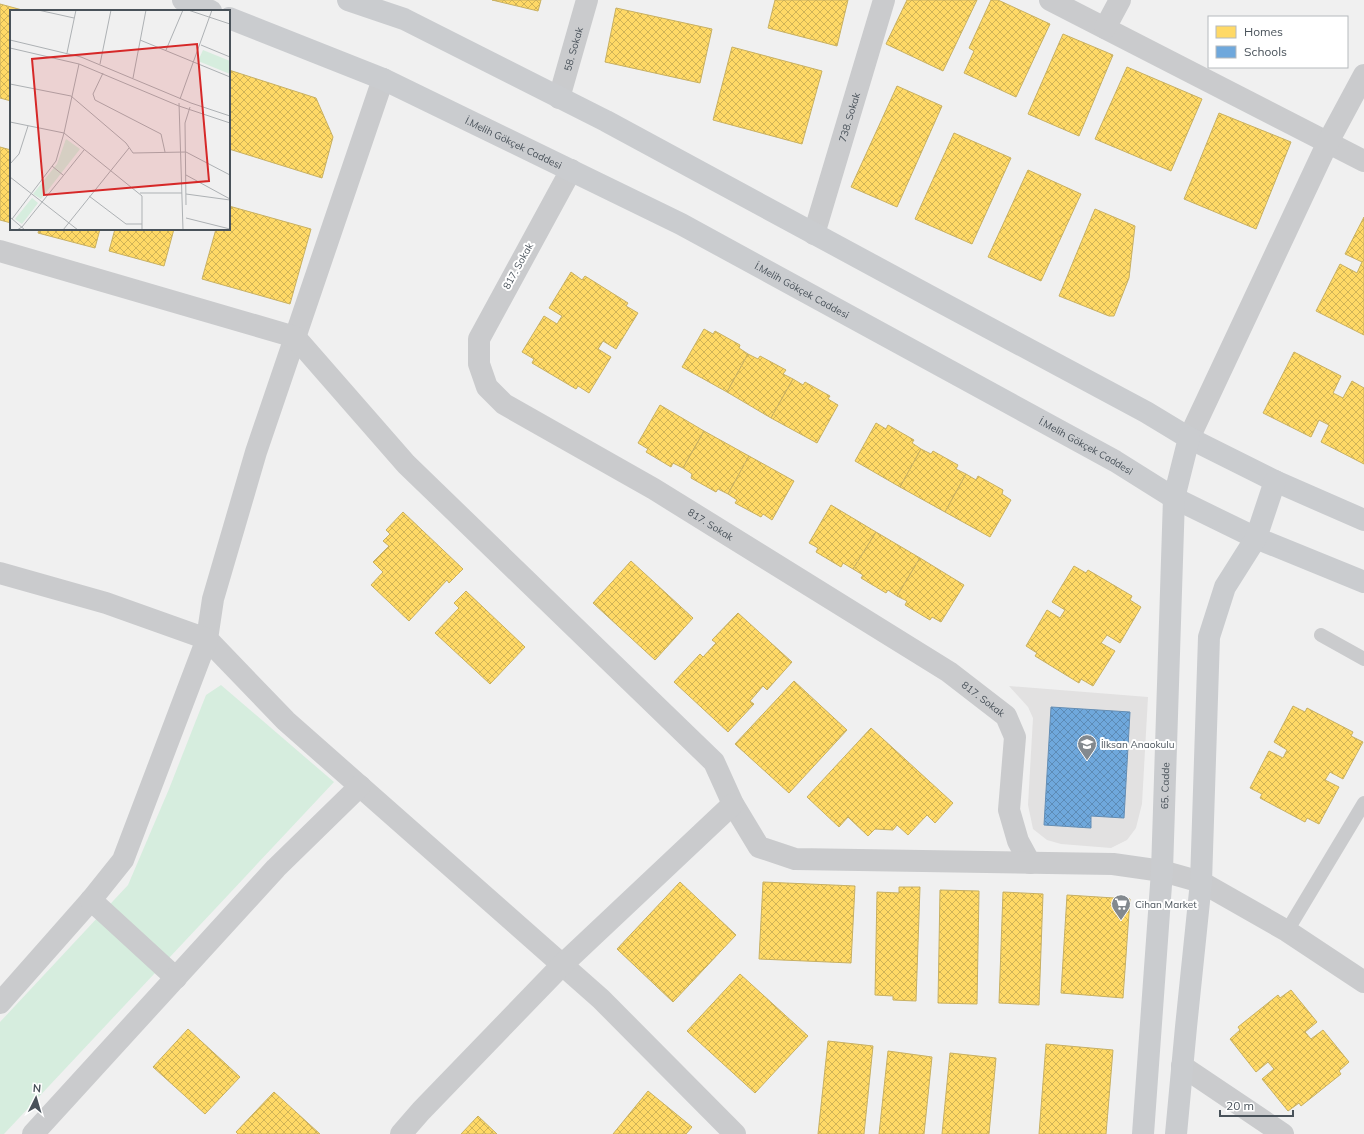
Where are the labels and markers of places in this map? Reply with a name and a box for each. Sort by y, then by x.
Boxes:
school or university icon: İlksan Anaokulu [1076,733,1098,761]
place label: İlksan Anaokulu [1101,738,1174,751]
supermarket icon: Cihan Market [1110,893,1132,921]
place label: Cihan Market [1135,898,1197,911]

